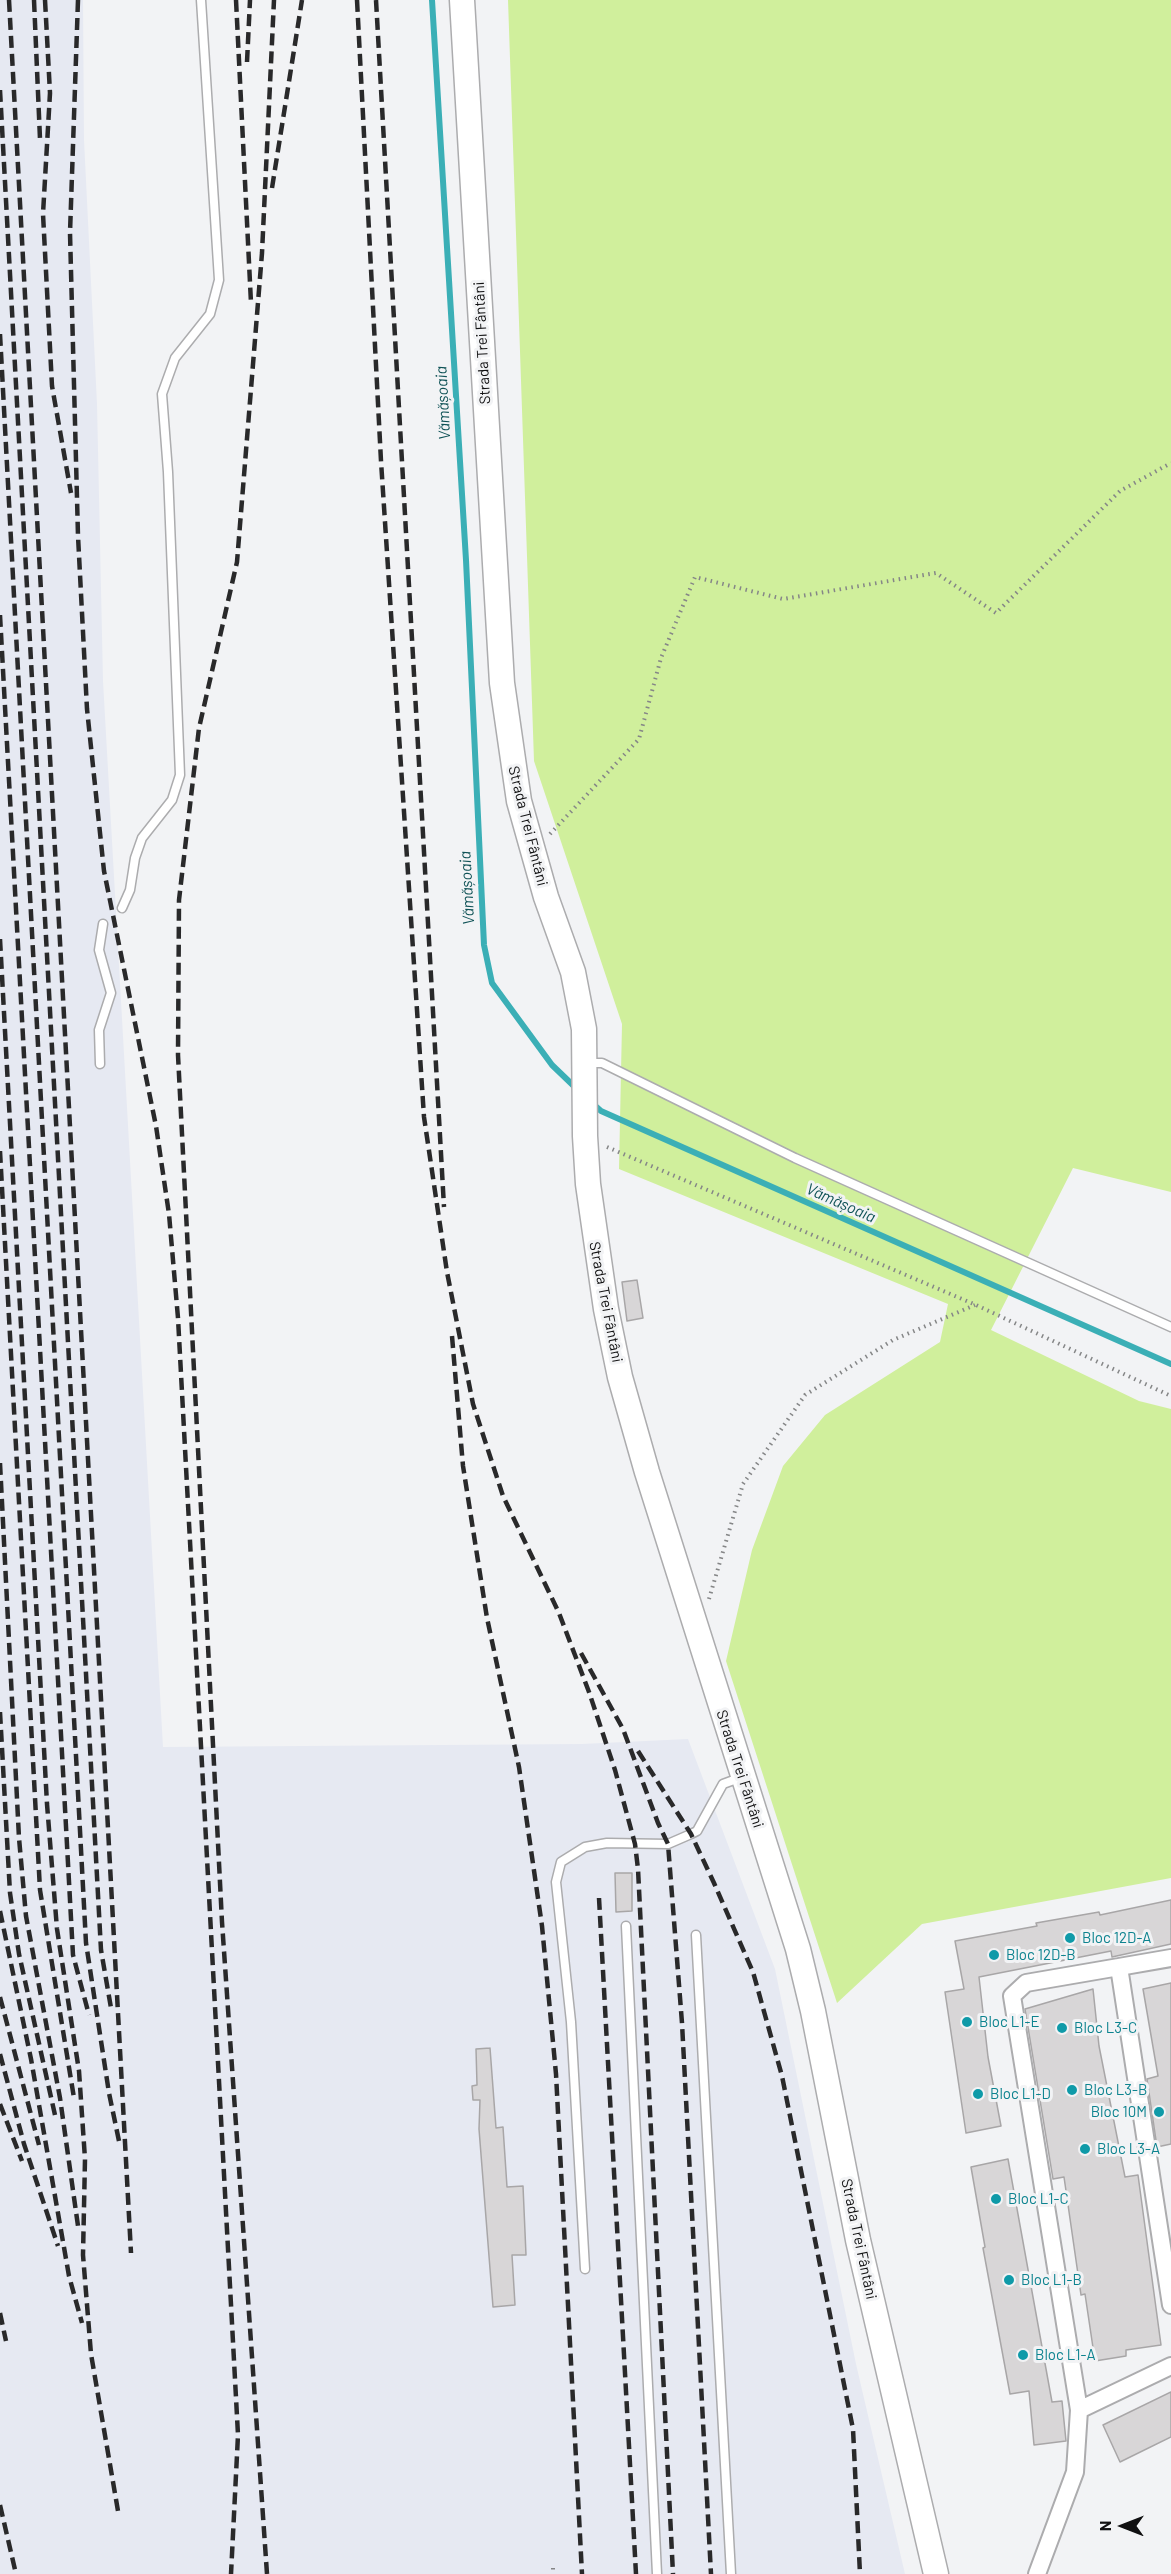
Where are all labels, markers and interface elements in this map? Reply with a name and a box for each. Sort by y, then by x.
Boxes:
street label: Strada Trei Fântâni [470,281,494,405]
water label: Vămășoaia [431,366,455,440]
street label: Strada Trei Fântâni [504,764,552,888]
water label: Vămășoaia [455,851,479,925]
water label: Vămășoaia [803,1179,879,1227]
street label: Strada Trei Fântâni [585,1240,627,1364]
street label: Strada Trei Fântâni [712,1708,768,1830]
place label: Bloc 12D-A [1082,1929,1151,1947]
marker: Bloc 12D-A [1063,1931,1077,1945]
place label: Bloc 12D-B [1006,1946,1076,1964]
marker: Bloc 12D-B [987,1948,1001,1962]
place label: Bloc L1-E [979,2013,1040,2031]
marker: Bloc L1-E [960,2015,974,2029]
place label: Bloc L3-C [1074,2019,1137,2037]
marker: Bloc L3-C [1055,2021,1069,2035]
place label: Bloc L3-B [1084,2081,1147,2099]
marker: Bloc L3-B [1065,2083,1079,2097]
place label: Bloc L1-D [990,2085,1051,2103]
marker: Bloc L1-D [971,2087,985,2101]
place label: Bloc 10M [1091,2103,1147,2121]
marker: Bloc 10M [1152,2105,1166,2119]
place label: Bloc L3-A [1097,2140,1160,2158]
marker: Bloc L3-A [1078,2142,1092,2156]
street label: Strada Trei Fântâni [837,2177,881,2301]
place label: Bloc L1-C [1008,2190,1069,2208]
marker: Bloc L1-C [989,2192,1003,2206]
place label: Bloc L1-B [1021,2271,1082,2289]
marker: Bloc L1-B [1002,2273,1016,2287]
place label: Bloc L1-A [1035,2346,1096,2364]
marker: Bloc L1-A [1016,2348,1030,2362]
north arrow [1093,2496,1153,2556]
text: N [1095,2521,1114,2531]

